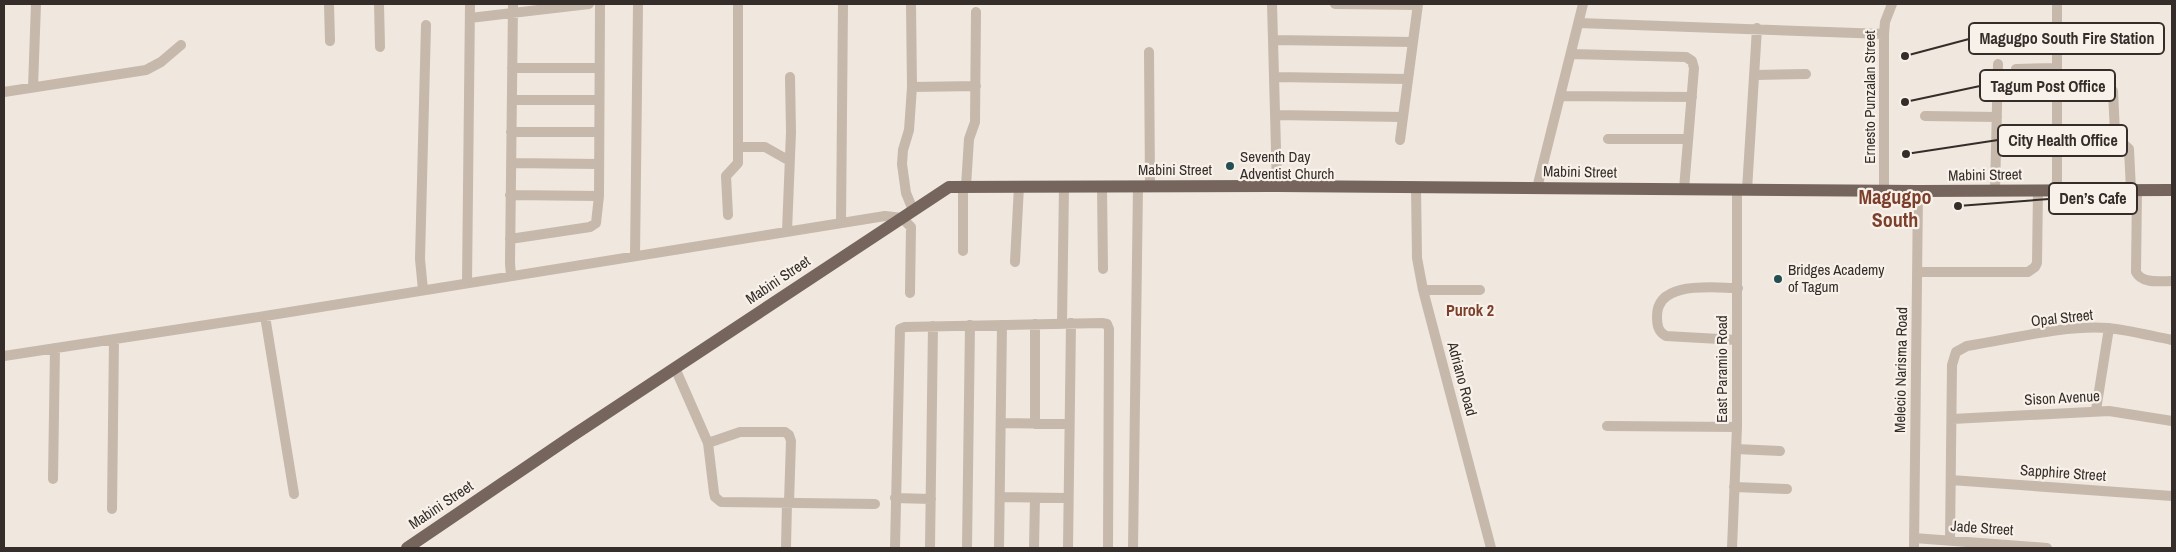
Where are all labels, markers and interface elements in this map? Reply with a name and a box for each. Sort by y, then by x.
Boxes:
callout: Magugpo South Fire Station [1969,23,2164,54]
text: Magugpo South Fire Station [1980,27,2154,49]
street label: Ernesto Punzalan Street [1859,30,1880,164]
callout: Tagum Post Office [1980,70,2115,101]
text: Tagum Post Office [1991,75,2105,97]
callout: City Health Office [1998,125,2127,156]
text: City Health Office [2008,129,2118,151]
place label: Seventh Day Adventist Church [1239,146,1334,184]
street label: Mabini Street [1138,159,1212,180]
marker: Seventh Day Adventist Church [1224,160,1236,172]
street label: Mabini Street [1543,160,1618,183]
street label: Mabini Street [1948,163,2023,186]
district label: Magugpo South [1859,183,1931,233]
callout: Den’s Cafe [2049,183,2137,214]
text: Den’s Cafe [2059,187,2127,209]
street label: Mabini Street [741,250,815,309]
place label: Bridges Academy of Tagum [1788,259,1885,297]
marker: Bridges Academy of Tagum [1772,273,1784,285]
district label: Purok 2 [1446,299,1494,321]
street label: Opal Street [2030,304,2095,331]
street label: Melecio Narisma Road [1889,307,1912,433]
street label: East Paramio Road [1711,315,1732,423]
street label: Adriano Road [1442,339,1482,418]
street label: Sison Avenue [2024,385,2100,410]
street label: Sapphire Street [2019,459,2107,486]
street label: Mabini Street [404,475,478,534]
street label: Jade Street [1950,515,2015,540]

